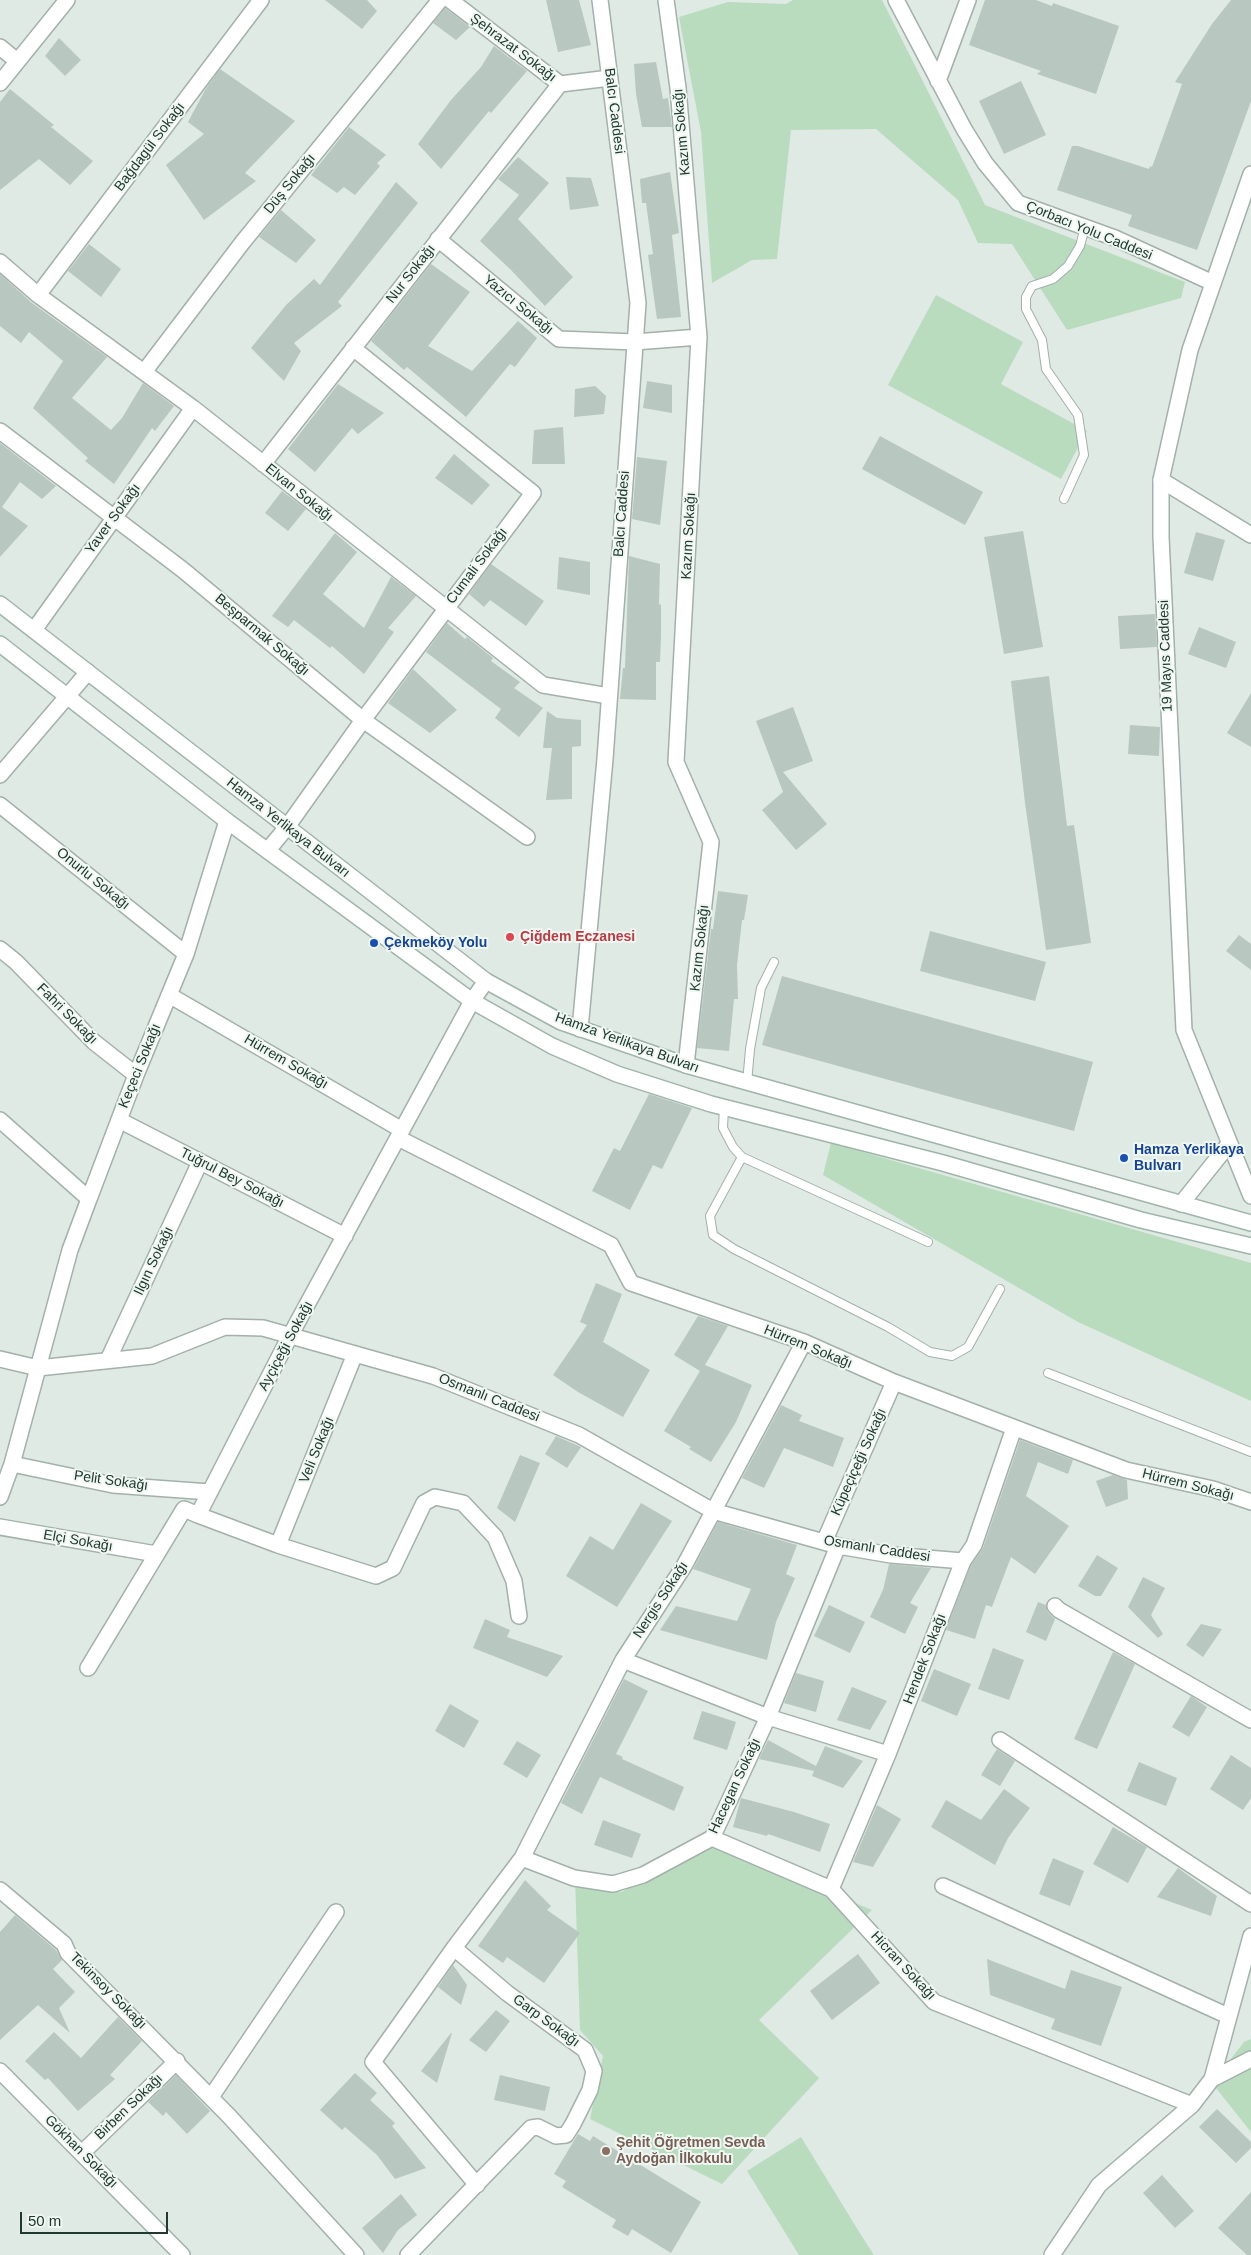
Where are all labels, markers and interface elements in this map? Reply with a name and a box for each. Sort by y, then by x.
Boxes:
street label: Şehrazat Sokağı [467,10,559,86]
street label: Balcı Caddesi [600,67,628,155]
street label: Kazım Sokağı [670,88,694,176]
street label: Bağdagül Sokağı [111,99,189,195]
street label: Düş Sokağı [261,151,319,217]
street label: Çorbacı Yolu Caddesi [1023,198,1155,264]
street label: Nur Sokağı [383,241,439,307]
street label: Yazıcı Sokağı [480,272,556,338]
street label: Elvan Sokağı [262,461,336,525]
street label: Balcı Caddesi [611,470,633,558]
street label: Yaver Sokağı [82,480,144,558]
street label: Kazım Sokağı [678,492,700,580]
street label: Cumali Sokağı [443,525,511,607]
street label: Beşparmak Sokağı [211,591,313,679]
street label: 19 Mayıs Caddesi [1156,600,1176,712]
street label: Hamza Yerlikaya Bulvarı [223,775,353,881]
street label: Onurlu Sokağı [53,844,133,914]
street label: Kazım Sokağı [687,904,713,992]
place label: Çiğdem Eczanesi [520,929,635,945]
marker: Çiğdem Eczanesi [504,931,516,943]
place label: Çekmeköy Yolu [384,935,487,951]
marker: Çekmeköy Yolu [368,937,380,949]
street label: Fahri Sokağı [33,980,101,1048]
street label: Hamza Yerlikaya Bulvarı [553,1009,701,1077]
street label: Keçeci Sokağı [115,1021,165,1111]
street label: Hürrem Sokağı [241,1031,331,1093]
place label: Hamza Yerlikaya Bulvarı [1134,1142,1244,1174]
street label: Tuğrul Bey Sokağı [177,1144,287,1212]
marker: Hamza Yerlikaya Bulvarı [1118,1152,1130,1164]
street label: Ilgın Sokağı [131,1224,177,1298]
street label: Ayçiçeği Sokağı [255,1298,317,1394]
street label: Hürrem Sokağı [761,1322,855,1372]
street label: Osmanlı Caddesi [436,1370,542,1426]
street label: Küpeçiçeği Sokağı [828,1406,890,1518]
street label: Veli Sokağı [296,1414,338,1486]
street label: Hürrem Sokağı [1140,1465,1236,1505]
street label: Pelit Sokağı [73,1467,149,1495]
street label: Elçi Sokağı [42,1527,114,1555]
street label: Osmanlı Caddesi [823,1532,931,1566]
street label: Nergis Sokağı [630,1559,692,1641]
street label: Hendek Sokağı [900,1611,950,1707]
street label: Hacegan Sokağı [706,1736,764,1836]
street label: Hicran Sokağı [867,1928,939,2004]
street label: Tekinsoy Sokağı [66,1949,150,2033]
street label: Garp Sokağı [509,1991,583,2051]
street label: Birben Sokağı [92,2070,166,2144]
street label: Gökhan Sokağı [41,2112,121,2192]
place label: Şehit Öğretmen Sevda Aydoğan İlkokulu [616,2135,765,2168]
marker: Şehit Öğretmen Sevda Aydoğan İlkokulu [600,2145,612,2157]
scale bar [22,2202,170,2234]
text: 50 m [28,2212,61,2229]

